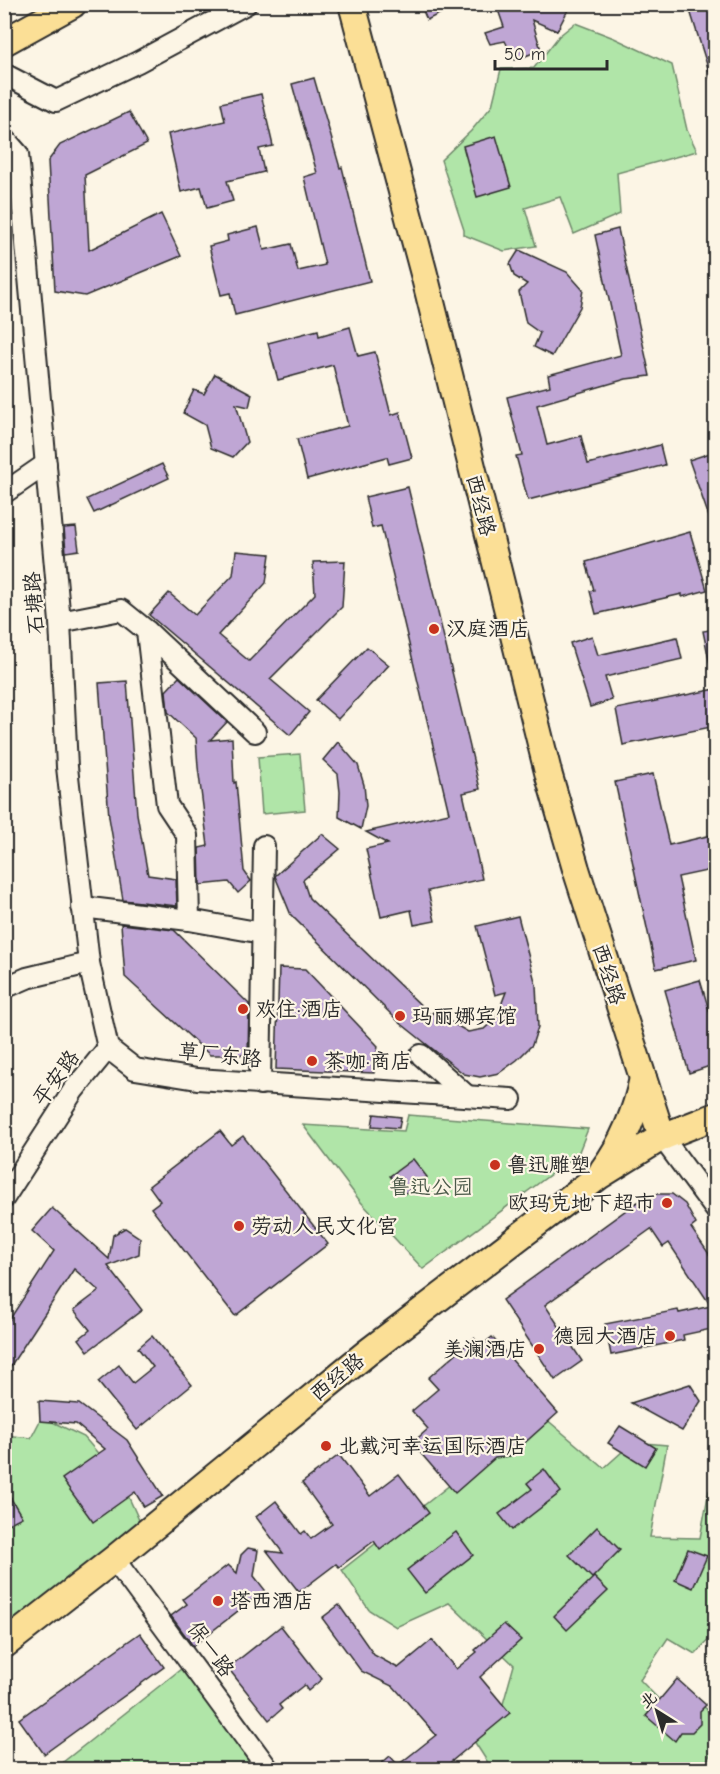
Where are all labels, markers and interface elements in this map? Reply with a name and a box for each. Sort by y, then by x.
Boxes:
scale bar [495,33,608,71]
text: 50 m [504,44,546,65]
street label: 西经路 [462,472,500,538]
street label: 石塘路 [20,571,48,635]
place label: 汉庭酒店 [446,617,530,641]
marker: 汉庭酒店 [427,622,441,636]
street label: 西经路 [588,940,630,1008]
place label: 欢住·酒店 [255,997,343,1021]
marker: 欢住·酒店 [236,1002,250,1016]
place label: 玛丽娜宾馆 [412,1004,517,1028]
marker: 玛丽娜宾馆 [393,1009,407,1023]
street label: 草厂东路 [177,1039,263,1071]
street label: 平安路 [28,1045,84,1111]
place label: 茶咖·商店 [324,1049,412,1073]
marker: 茶咖·商店 [305,1054,319,1068]
place label: 鲁迅雕塑 [507,1153,591,1177]
marker: 鲁迅雕塑 [488,1158,502,1172]
park label: 鲁迅公园 [389,1175,473,1199]
place label: 欧玛克地下超市 [508,1191,655,1215]
marker: 欧玛克地下超市 [660,1196,674,1210]
place label: 劳动人民文化宫 [251,1214,398,1238]
marker: 劳动人民文化宫 [232,1219,246,1233]
place label: 德园大酒店 [553,1324,658,1348]
marker: 德园大酒店 [663,1329,677,1343]
place label: 美澜酒店 [443,1337,527,1361]
marker: 美澜酒店 [532,1342,546,1356]
street label: 西经路 [305,1348,369,1406]
place label: 北戴河幸运国际酒店 [338,1434,527,1458]
marker: 北戴河幸运国际酒店 [319,1439,333,1453]
place label: 塔西酒店 [230,1589,314,1613]
marker: 塔西酒店 [211,1594,225,1608]
street label: 保一路 [183,1616,239,1682]
north arrow [627,1681,687,1741]
text: 北 [637,1688,660,1712]

